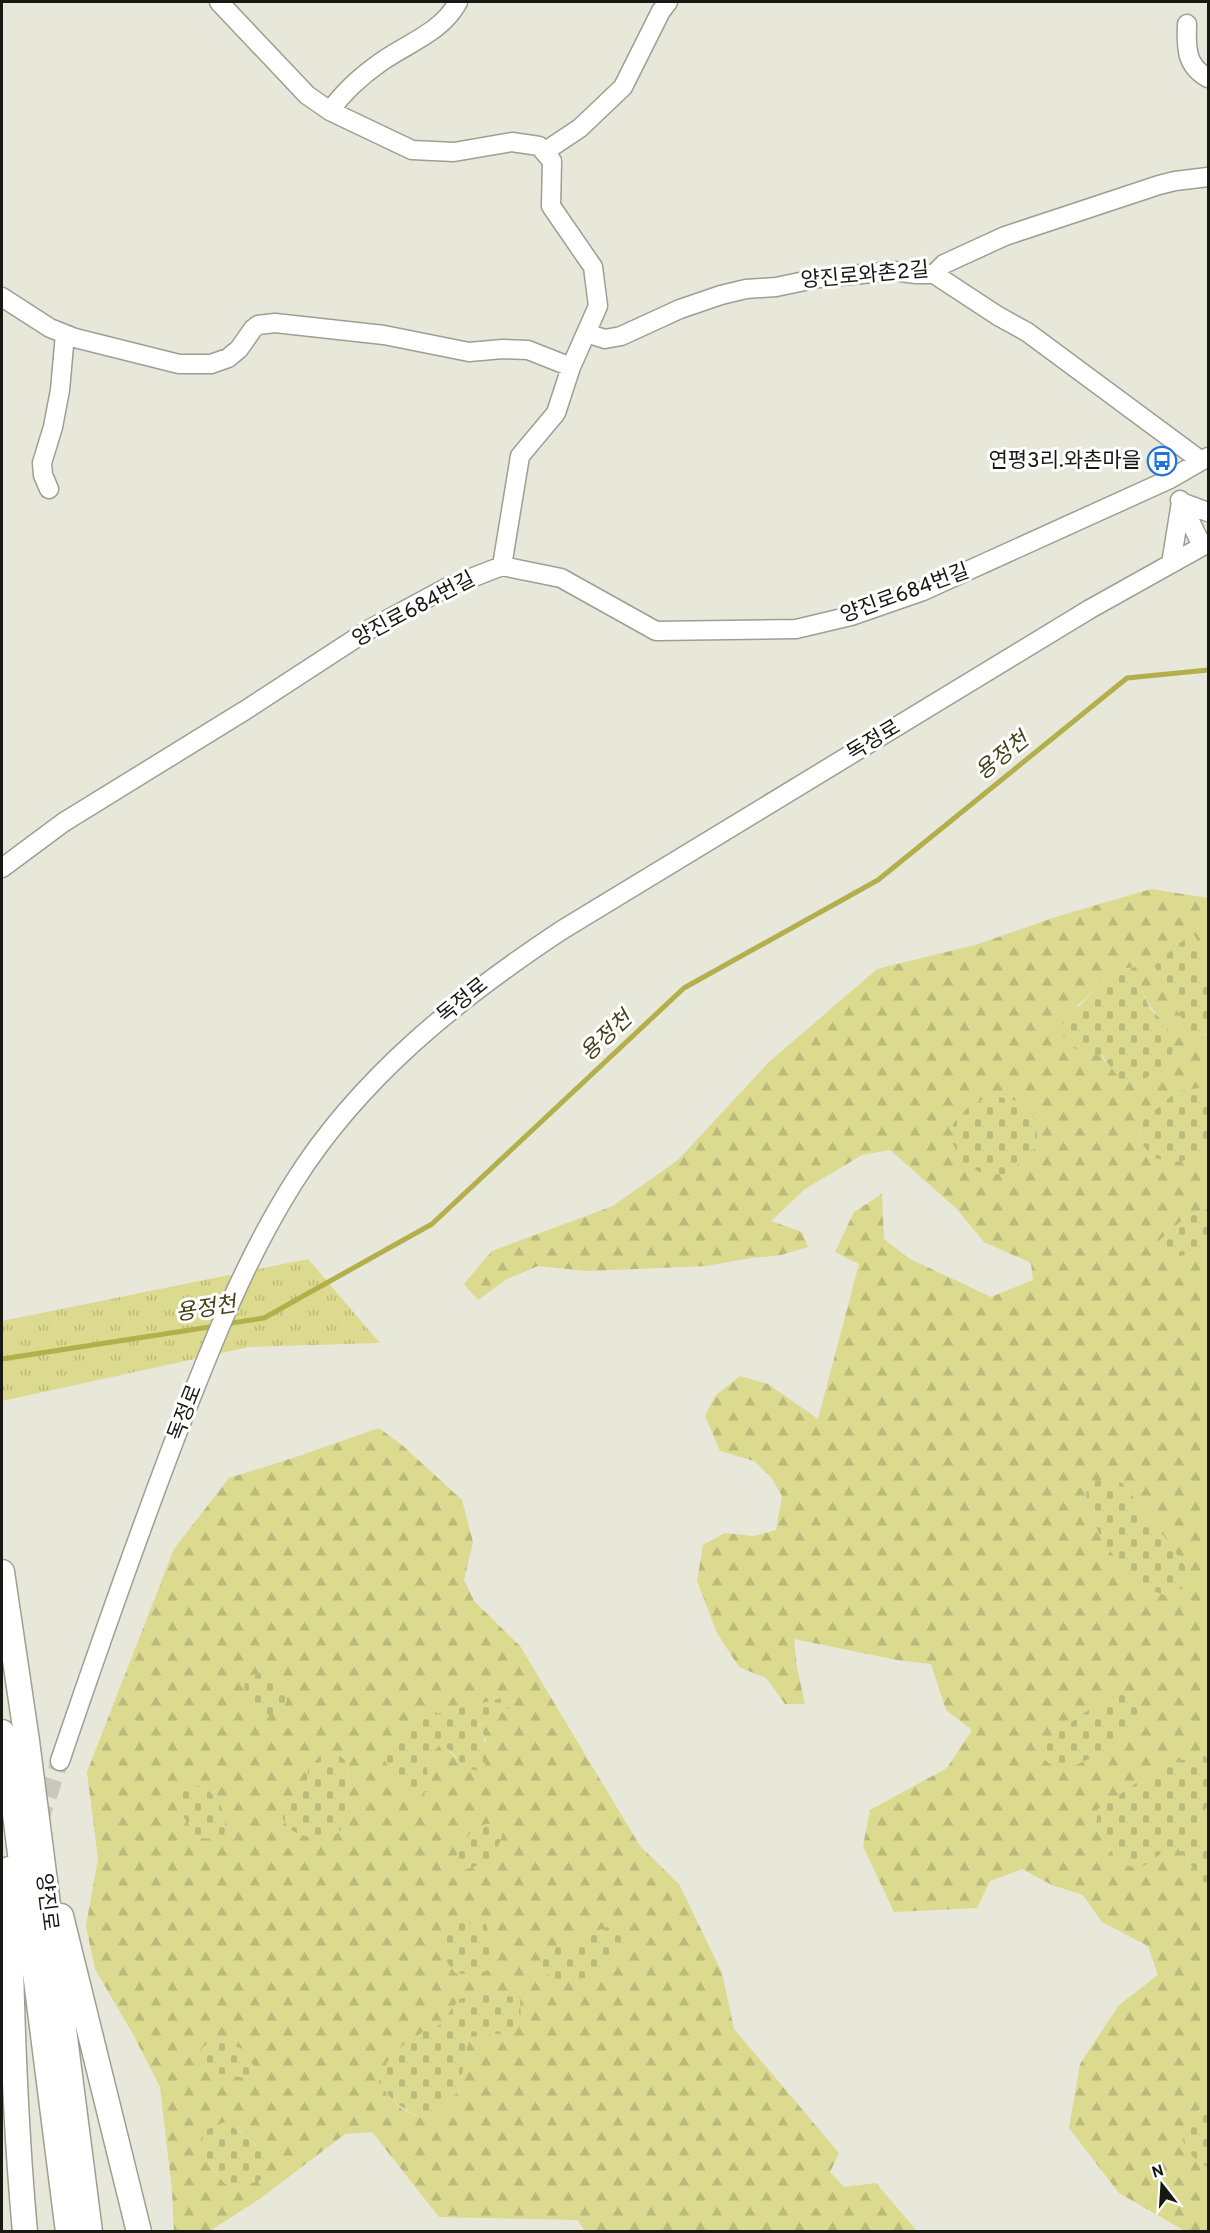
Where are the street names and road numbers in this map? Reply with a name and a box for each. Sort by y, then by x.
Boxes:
street label: 양진로와촌2길 [800,257,930,295]
street label: 양진로684번길 [837,558,973,630]
street label: 양진로684번길 [348,566,480,654]
street label: 독정로 [842,715,906,767]
street label: 독정로 [432,972,494,1030]
street label: 독정로 [163,1381,209,1445]
street label: 양진로 [29,1872,63,1932]

